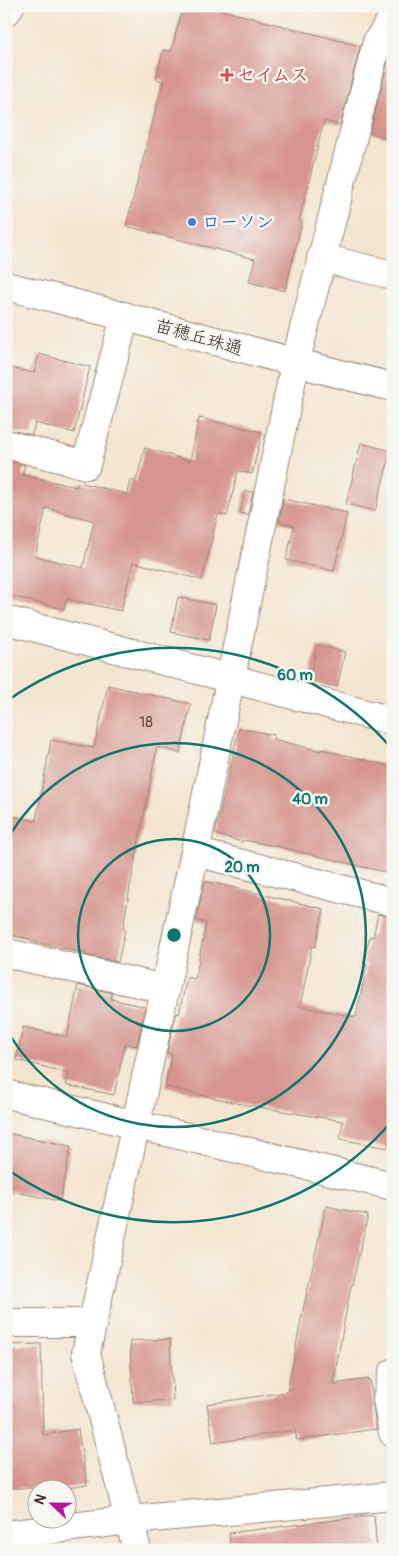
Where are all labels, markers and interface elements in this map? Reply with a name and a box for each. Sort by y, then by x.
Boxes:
place label: セイムス [237,64,308,87]
marker: セイムス [221,69,233,81]
place label: ローソン [202,211,274,234]
marker: ローソン [186,216,198,228]
street label: 苗穂丘珠通 [152,314,245,361]
text: 60 m [277,666,313,685]
house number: 18 [139,713,153,732]
text: 40 m [292,790,328,809]
text: 20 m [224,858,260,877]
centre of rings [165,926,183,944]
north arrow [28,1478,78,1528]
text: N [31,1492,50,1507]

